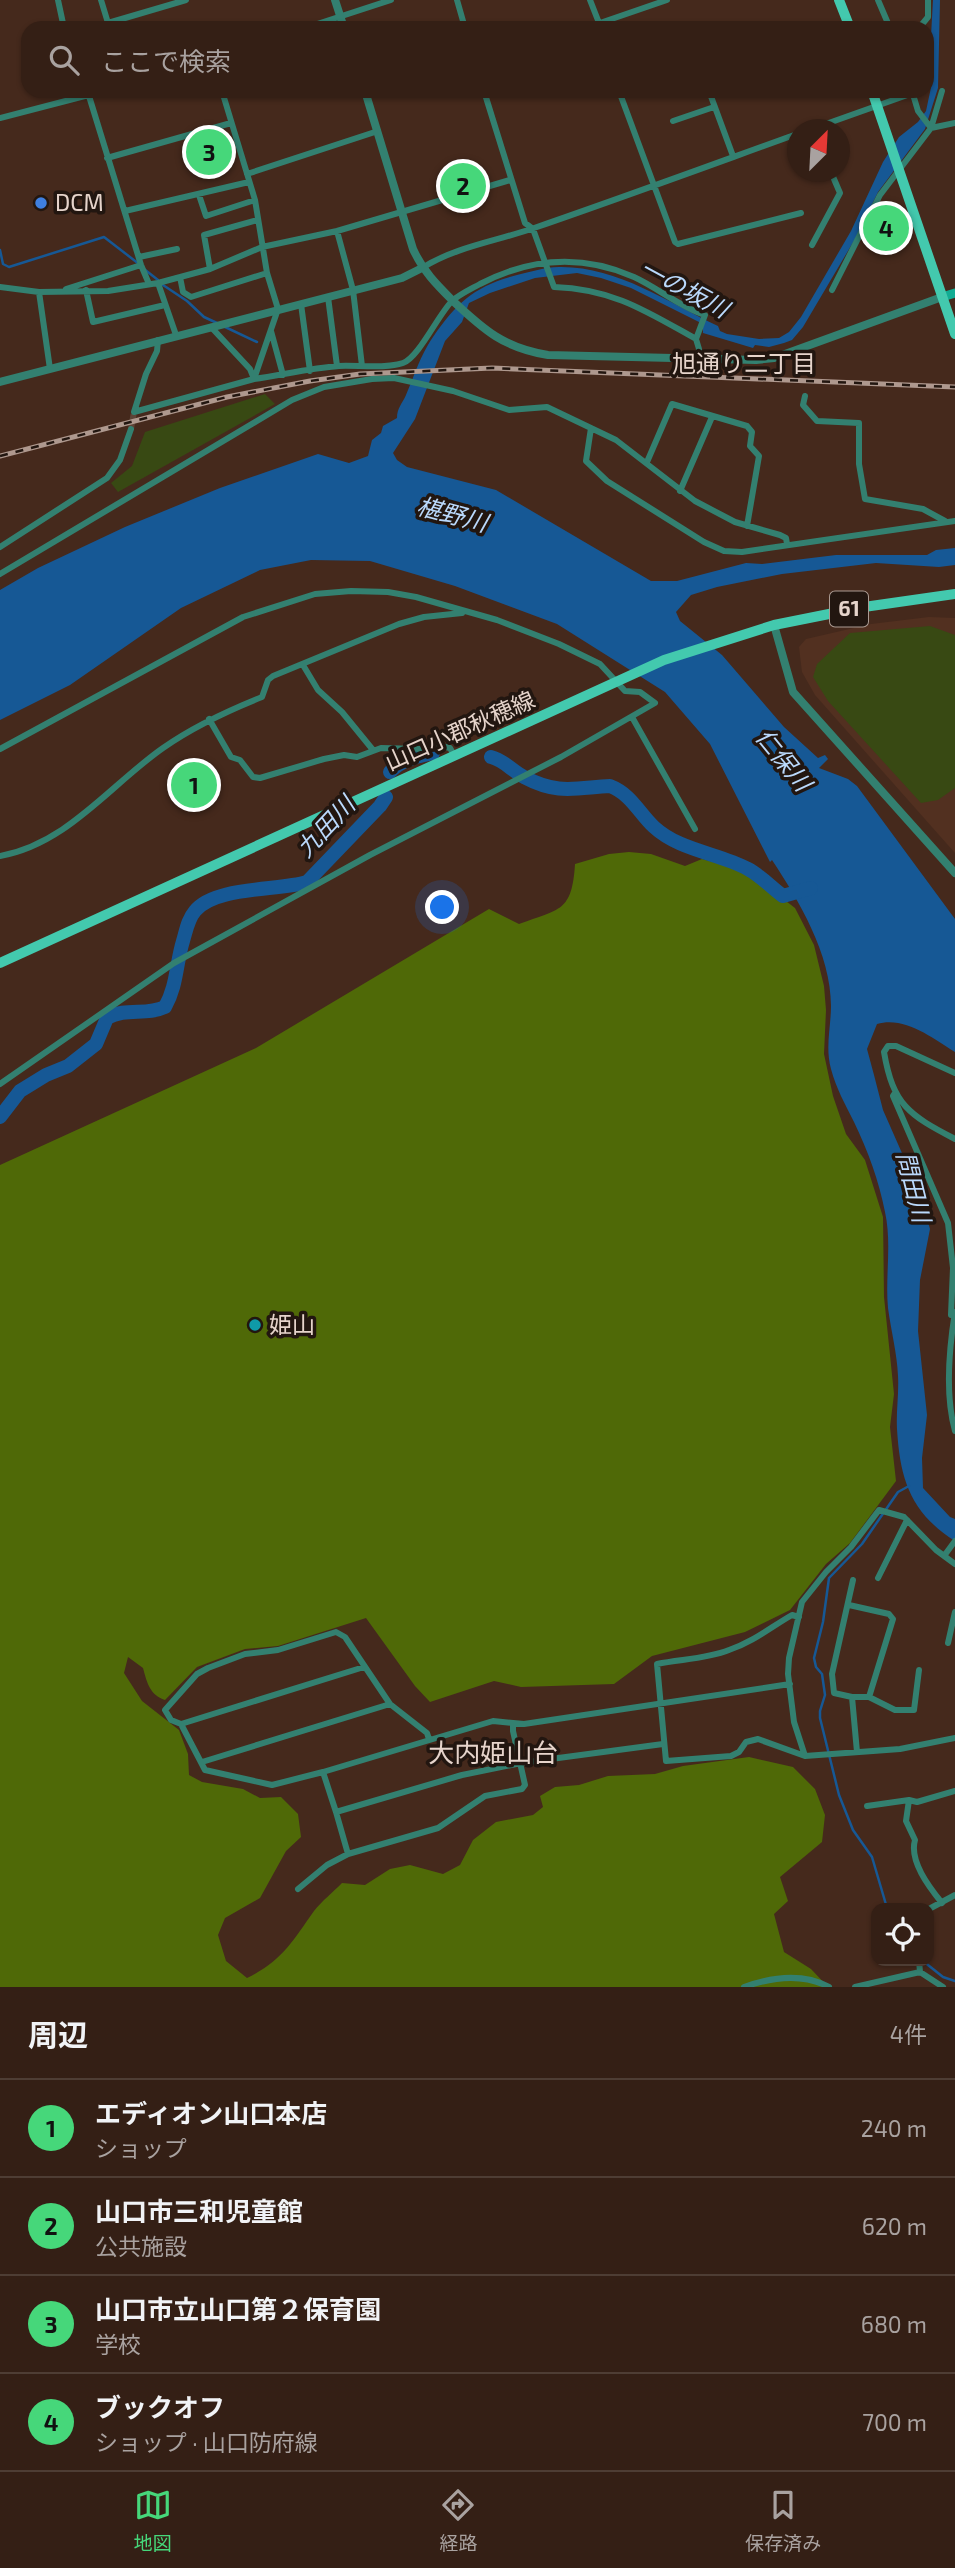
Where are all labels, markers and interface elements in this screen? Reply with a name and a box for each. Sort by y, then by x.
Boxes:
search box [21,21,934,98]
icon: search [45,41,83,79]
text: ここで検索 [101,45,231,76]
north arrow [787,119,850,182]
pin: 3 [186,126,232,178]
pin: 2 [440,160,486,212]
place label: DCM [55,188,104,216]
marker: DCM [33,195,49,211]
pin: 4 [863,202,909,254]
water label: 一の坂川 [636,252,737,324]
district label: 旭通り二丁目 [672,348,816,377]
water label: 椹野川 [414,490,494,538]
road number: 61 [830,592,868,626]
street label: 山口小郡秋穂線 [380,685,539,776]
water label: 仁保川 [750,722,820,798]
pin: 1 [171,759,217,811]
water label: 九田川 [290,788,362,862]
your location [425,890,459,924]
water label: 問田川 [892,1148,938,1228]
place label: 姫山 [269,1310,315,1338]
marker: 姫山 [247,1317,263,1333]
district label: 大内姫山台 [428,1736,558,1767]
map controls [871,1903,934,1966]
button: locate [871,1903,934,1966]
text: 周辺 [28,2016,88,2052]
text: 4件 [890,2020,927,2048]
text: エディオン山口本店 [95,2097,327,2128]
text: 1 [46,2114,56,2142]
text: 240 m [861,2114,927,2142]
text: ショップ [95,2134,187,2162]
text: 山口市三和児童館 [95,2195,303,2226]
text: 2 [44,2212,58,2240]
text: 620 m [862,2212,927,2240]
text: 公共施設 [95,2232,187,2260]
text: 山口市立山口第２保育園 [95,2293,381,2324]
text: 3 [44,2310,58,2338]
text: 680 m [861,2310,927,2338]
text: 学校 [95,2330,141,2358]
text: ブックオフ [95,2391,225,2422]
text: 4 [44,2408,58,2436]
text: 700 m [862,2408,927,2436]
text: ショップ · 山口防府線 [95,2428,318,2456]
tab: 地図 [134,2486,172,2555]
tab: 経路 [439,2486,477,2555]
tab: 保存済み [745,2486,821,2555]

